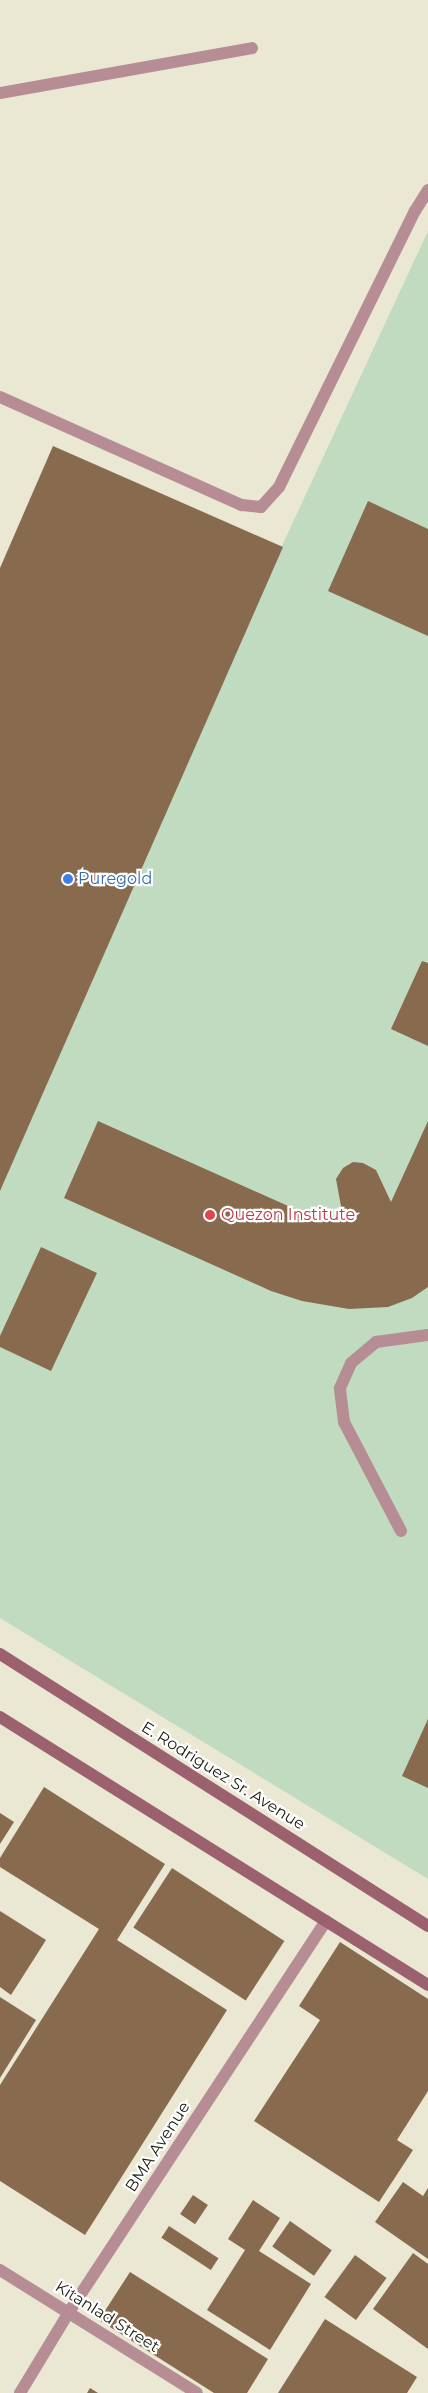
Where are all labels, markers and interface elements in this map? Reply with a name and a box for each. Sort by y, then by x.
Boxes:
place label: Puregold [78,869,152,889]
marker: Puregold [62,873,74,885]
place label: Quezon Institute [221,1205,355,1225]
marker: Quezon Institute [203,1208,217,1222]
street label: E. Rodriguez Sr. Avenue [138,1718,308,1834]
street label: BMA Avenue [122,2098,194,2196]
street label: Kitanlad Street [51,2277,163,2357]

